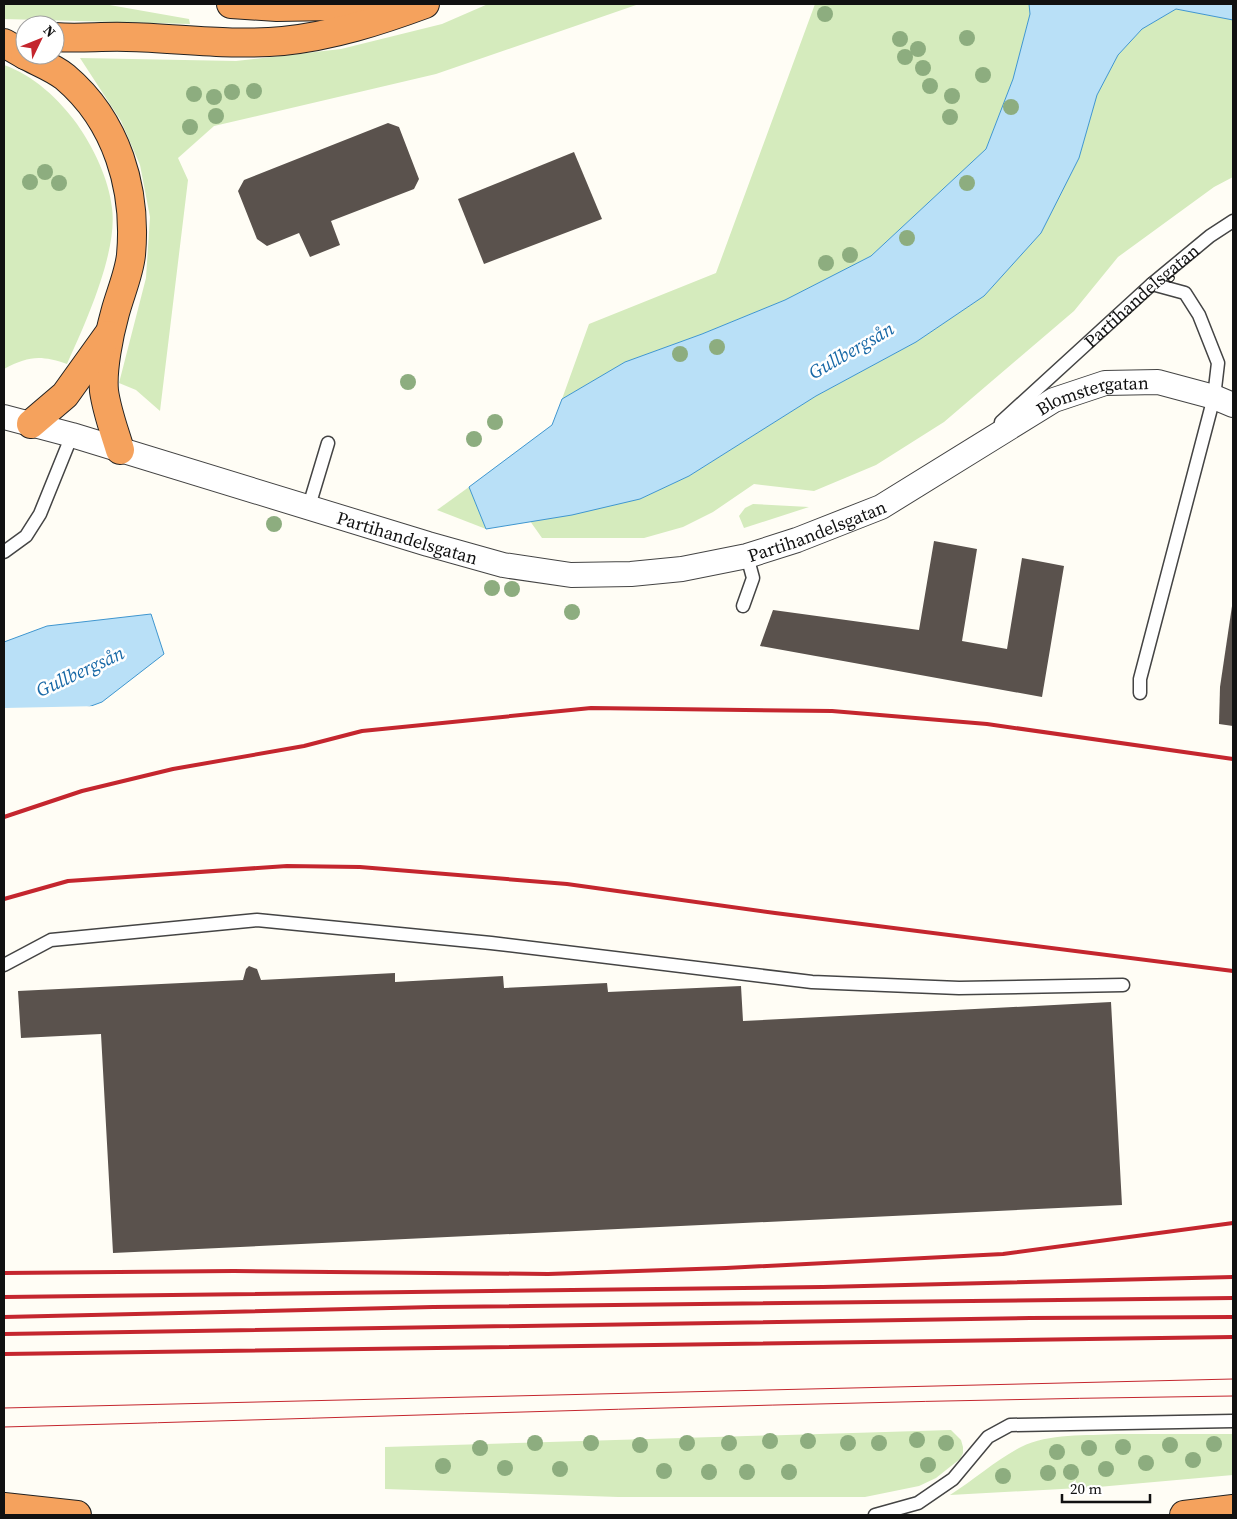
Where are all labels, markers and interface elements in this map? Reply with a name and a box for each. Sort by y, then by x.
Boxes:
north arrow [15,15,65,65]
text: N [39,21,60,42]
street label: Partihandelsgatan [1078,238,1204,353]
water label: Gullbergsån [804,315,899,385]
street label: Blomstergatan [1031,370,1149,421]
street label: Partihandelsgatan [744,494,890,568]
street label: Partihandelsgatan [334,504,481,570]
water label: Gullbergsån [32,639,129,703]
scale bar [1062,1472,1150,1504]
text: 20 m [1070,1478,1102,1499]

